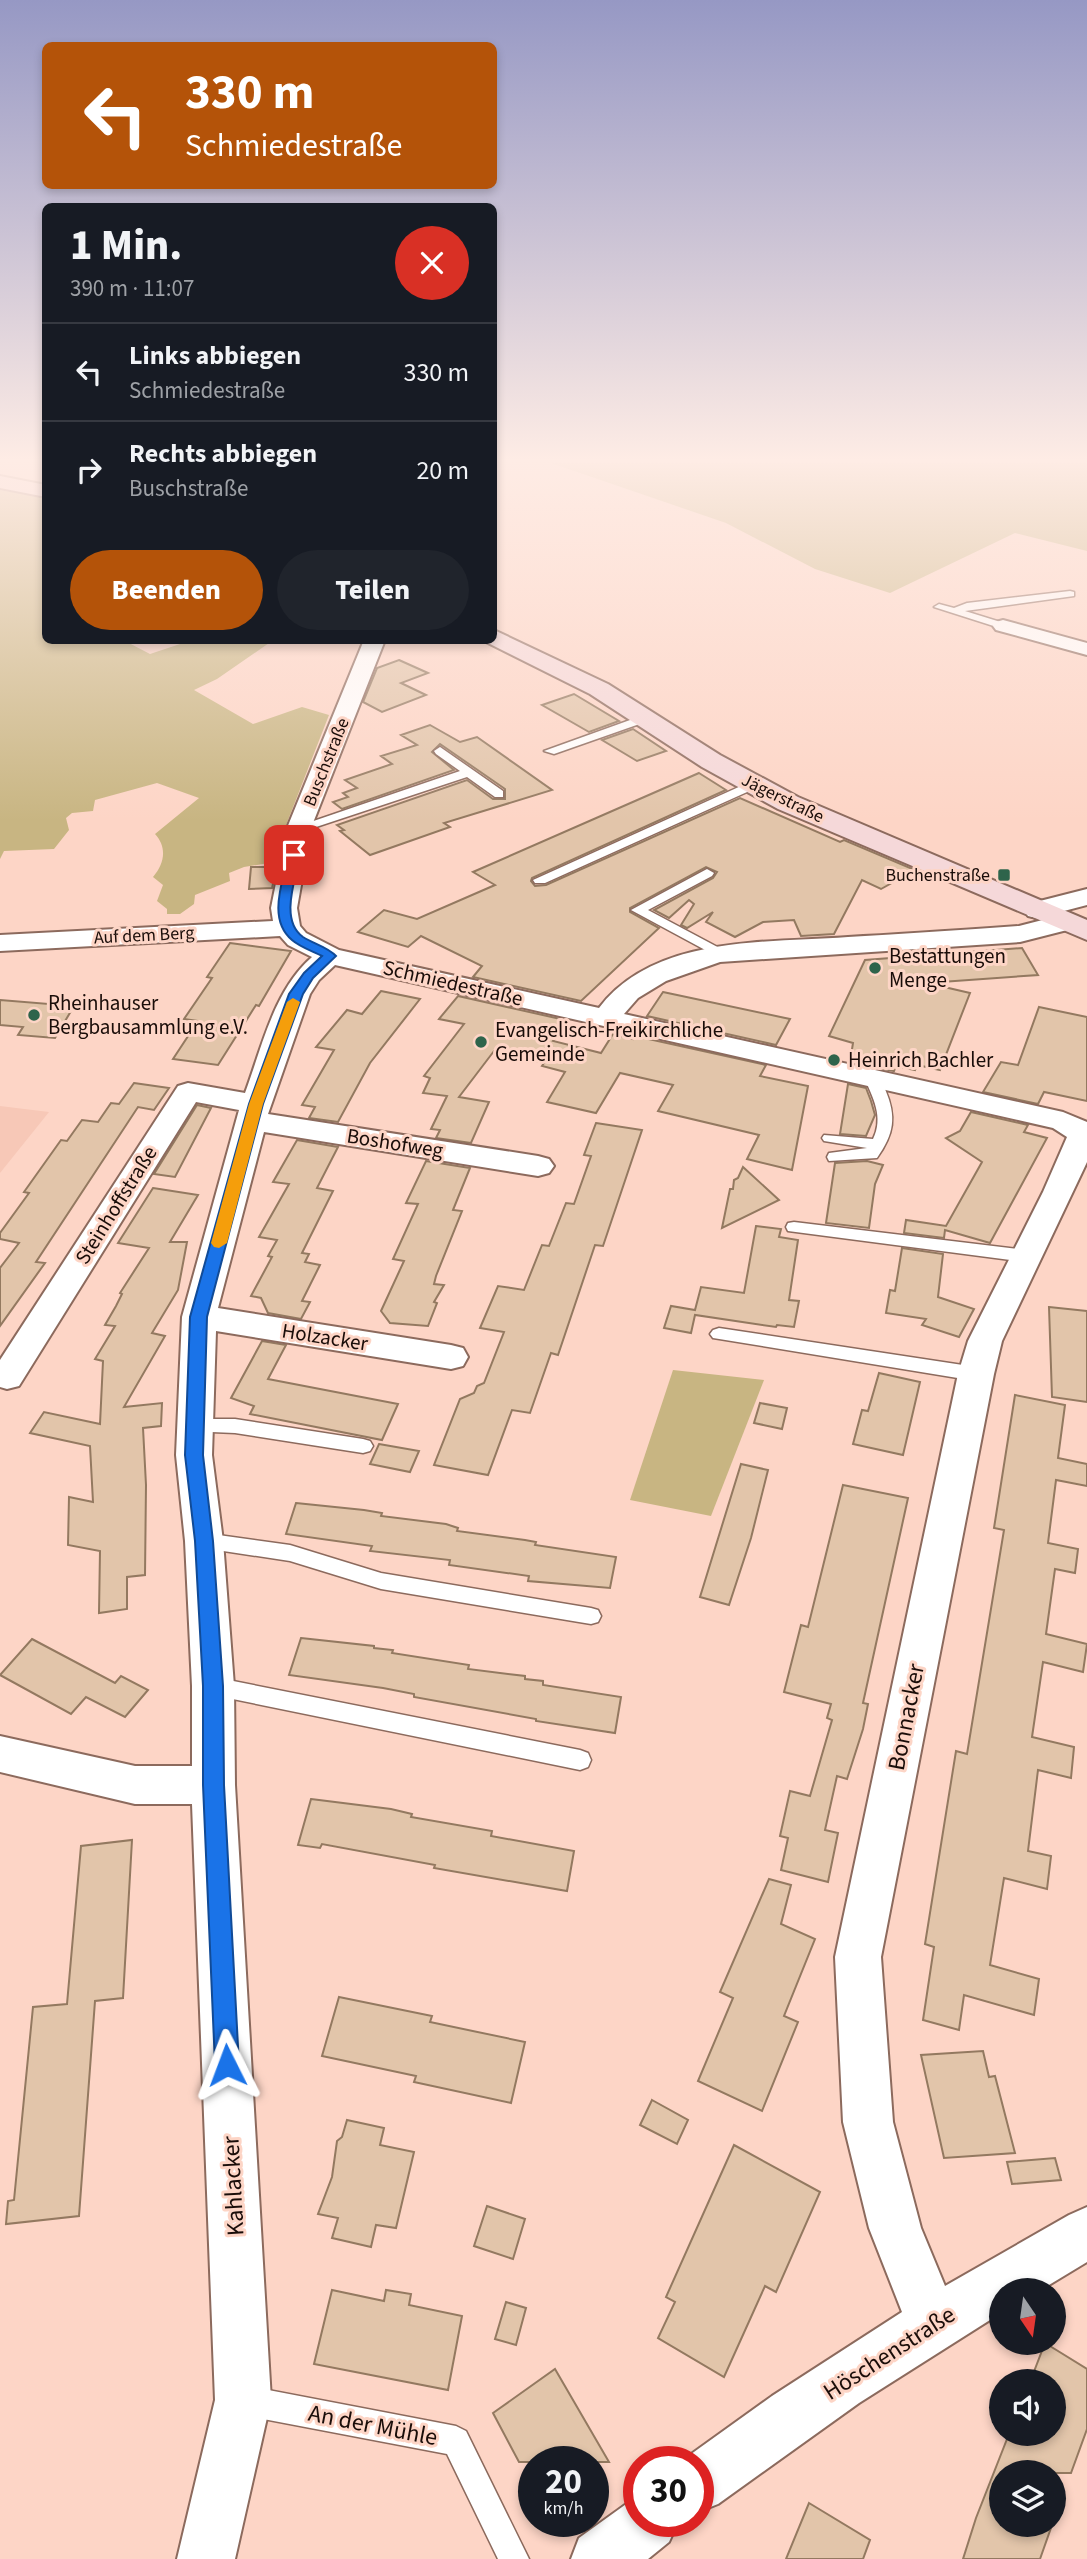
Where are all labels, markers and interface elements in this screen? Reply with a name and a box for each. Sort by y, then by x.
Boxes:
text: 330 m [185,58,314,128]
icon: left [70,70,161,161]
text: Schmiedestraße [185,123,402,169]
text: 1 Min. [70,216,182,276]
button: close [395,226,469,300]
text: 390 m · 11:07 [70,272,194,305]
text: Links abbiegen [129,337,301,374]
icon: left [70,353,108,391]
text: 330 m [403,354,469,391]
text: Schmiedestraße [129,374,285,407]
text: Rechts abbiegen [129,435,317,472]
icon: right [70,451,108,489]
text: 20 m [416,452,469,489]
text: Buschstraße [129,472,248,505]
button: Beenden [70,550,263,630]
button: Teilen [277,550,469,630]
street label: Buschstraße [297,714,356,810]
street label: Jägerstraße [737,768,828,829]
pin [264,825,324,885]
icon: arrive [275,836,313,874]
place label: Buchenstraße [885,863,990,888]
marker: Buchenstraße [996,867,1012,883]
street label: Auf dem Berg [93,920,195,951]
place label: Bestattungen Menge [889,941,1006,995]
street label: Schmiedestraße [380,952,526,1014]
marker: Bestattungen Menge [867,960,883,976]
place label: Rheinhauser Bergbausammlung e.V. [48,988,248,1042]
marker: Rheinhauser Bergbausammlung e.V. [26,1007,42,1023]
place label: Evangelisch-Freikirchliche Gemeinde [495,1015,723,1069]
marker: Evangelisch-Freikirchliche Gemeinde [473,1034,489,1050]
place label: Heinrich Bachler [848,1045,994,1075]
marker: Heinrich Bachler [826,1052,842,1068]
street label: Boshofweg [345,1121,446,1165]
street label: Steinhoffstraße [68,1140,164,1270]
street label: Holzacker [280,1315,371,1359]
street label: Bonnacker [879,1660,934,1773]
position arrow [190,2028,264,2102]
street label: Kahlacker [213,2135,254,2237]
north arrow [989,2278,1066,2356]
map controls [989,2278,1066,2537]
street label: Höschenstraße [816,2298,962,2409]
button: sound [989,2369,1066,2446]
street label: An der Mühle [305,2396,440,2455]
speed limit sign: 30 [623,2446,714,2537]
text: 20 [545,2457,582,2507]
button: layers [989,2460,1066,2537]
text: km/h [544,2496,583,2521]

